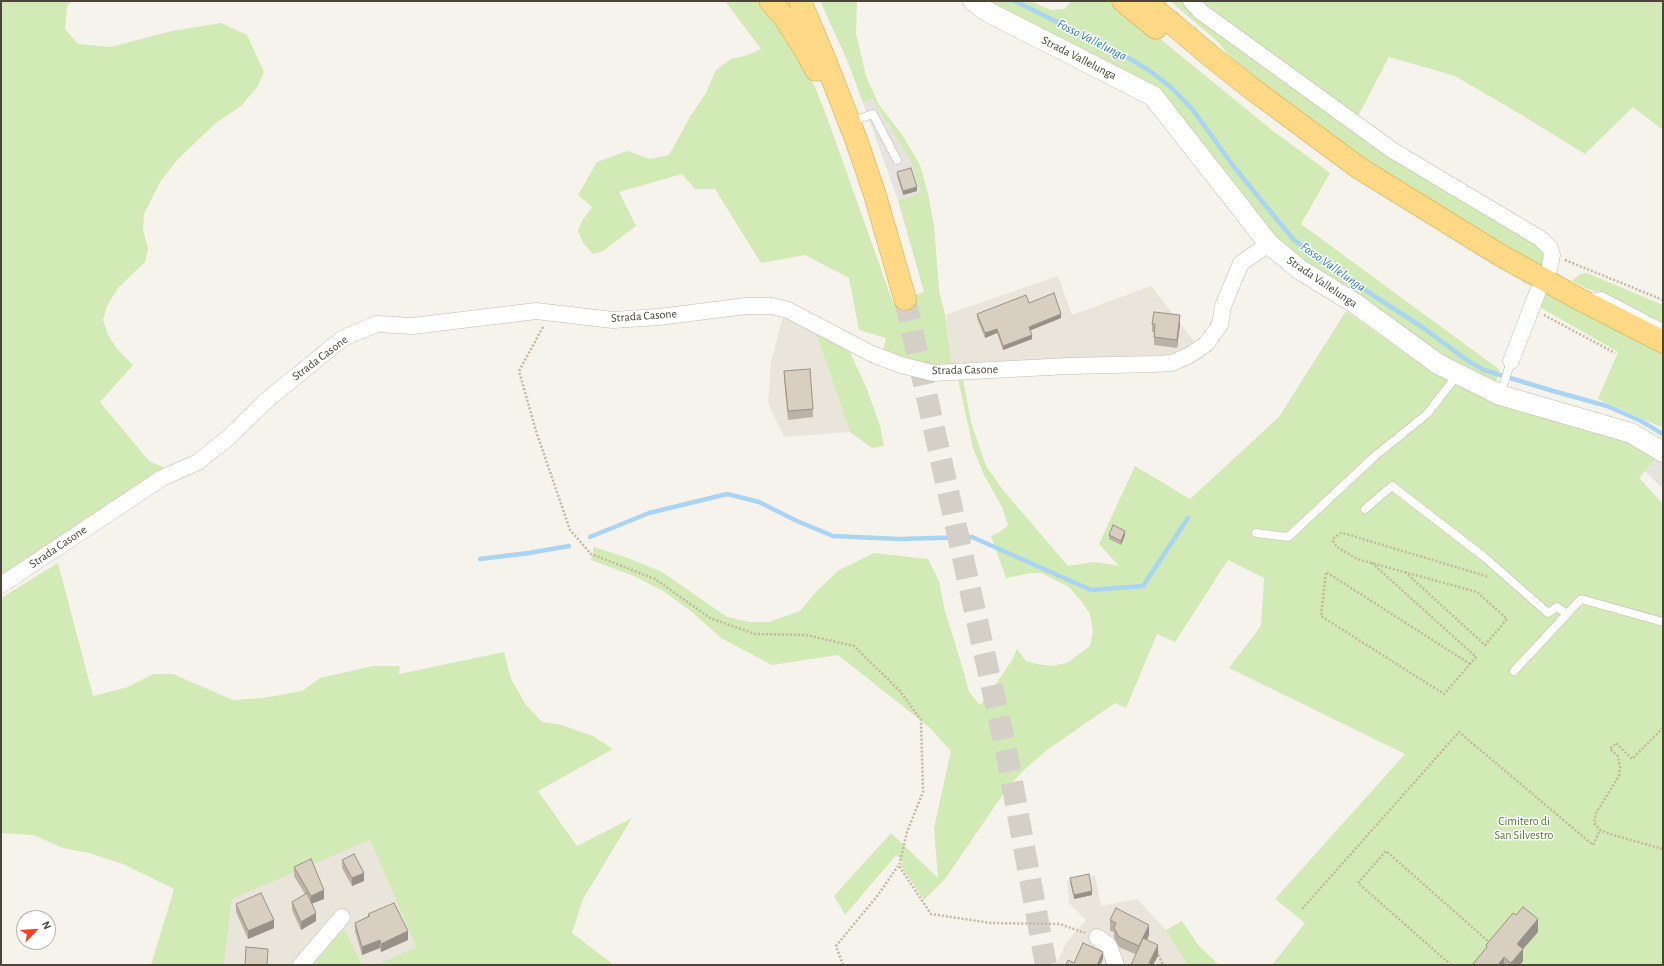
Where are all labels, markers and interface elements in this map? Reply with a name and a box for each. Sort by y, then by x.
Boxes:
water label: Fosso Vallelunga [1055,16,1129,64]
street label: Strada Vallelunga [1039,33,1119,83]
water label: Fosso Vallelunga [1297,239,1369,295]
street label: Strada Vallelunga [1284,253,1360,311]
street label: Strada Casone [610,307,678,325]
street label: Strada Casone [289,332,351,384]
street label: Strada Casone [932,362,998,378]
street label: Strada Casone [27,523,89,571]
park label: Cimitero di San Silvestro [1494,814,1554,842]
north arrow [16,910,56,950]
text: N [40,919,53,931]

